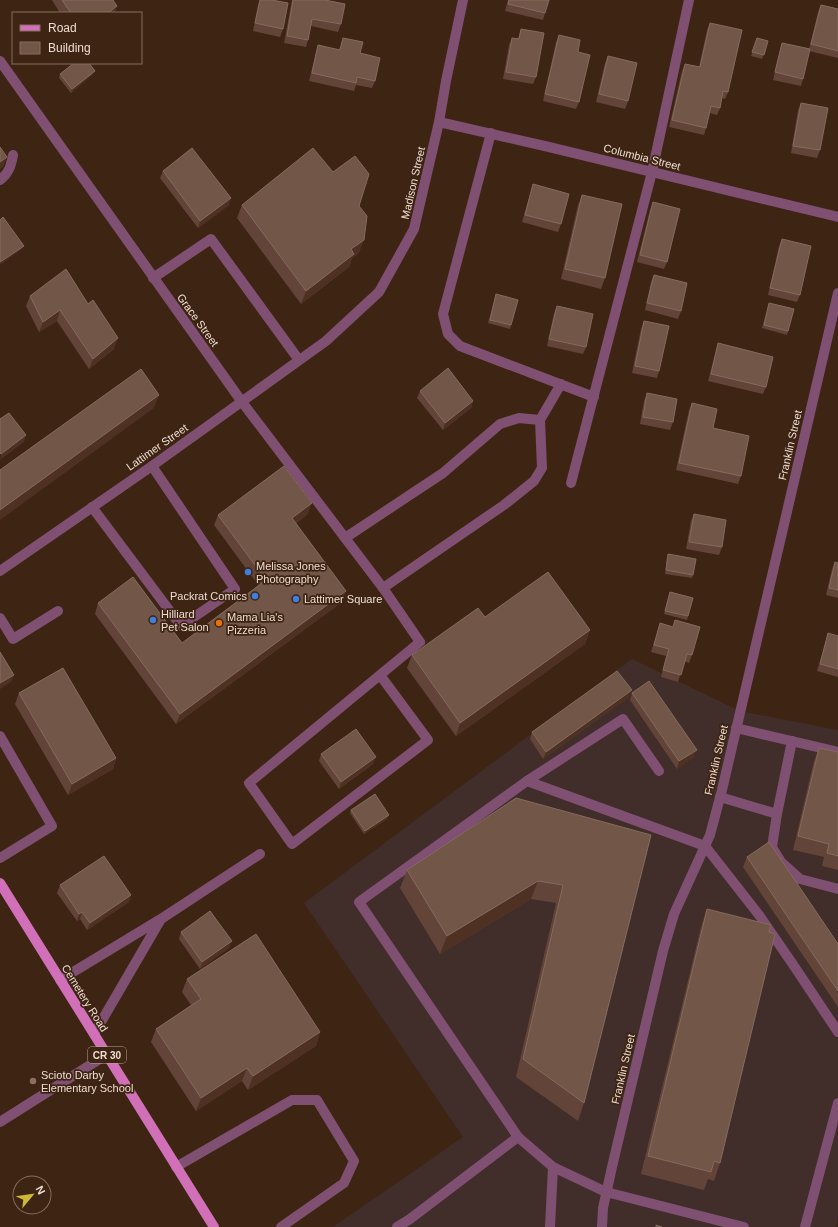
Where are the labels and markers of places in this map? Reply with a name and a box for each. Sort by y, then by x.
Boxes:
place label: Melissa Jones Photography [256,560,326,585]
marker: Melissa Jones Photography [243,567,253,577]
place label: Packrat Comics [170,590,247,602]
marker: Packrat Comics [250,591,260,601]
place label: Lattimer Square [304,593,382,605]
marker: Lattimer Square [291,594,301,604]
place label: Hilliard Pet Salon [161,608,209,633]
place label: Mama Lia's Pizzeria [227,611,283,636]
marker: Hilliard Pet Salon [148,615,158,625]
marker: Mama Lia's Pizzeria [214,618,224,628]
place label: Scioto Darby Elementary School [41,1069,133,1094]
marker: Scioto Darby Elementary School [28,1076,38,1086]

